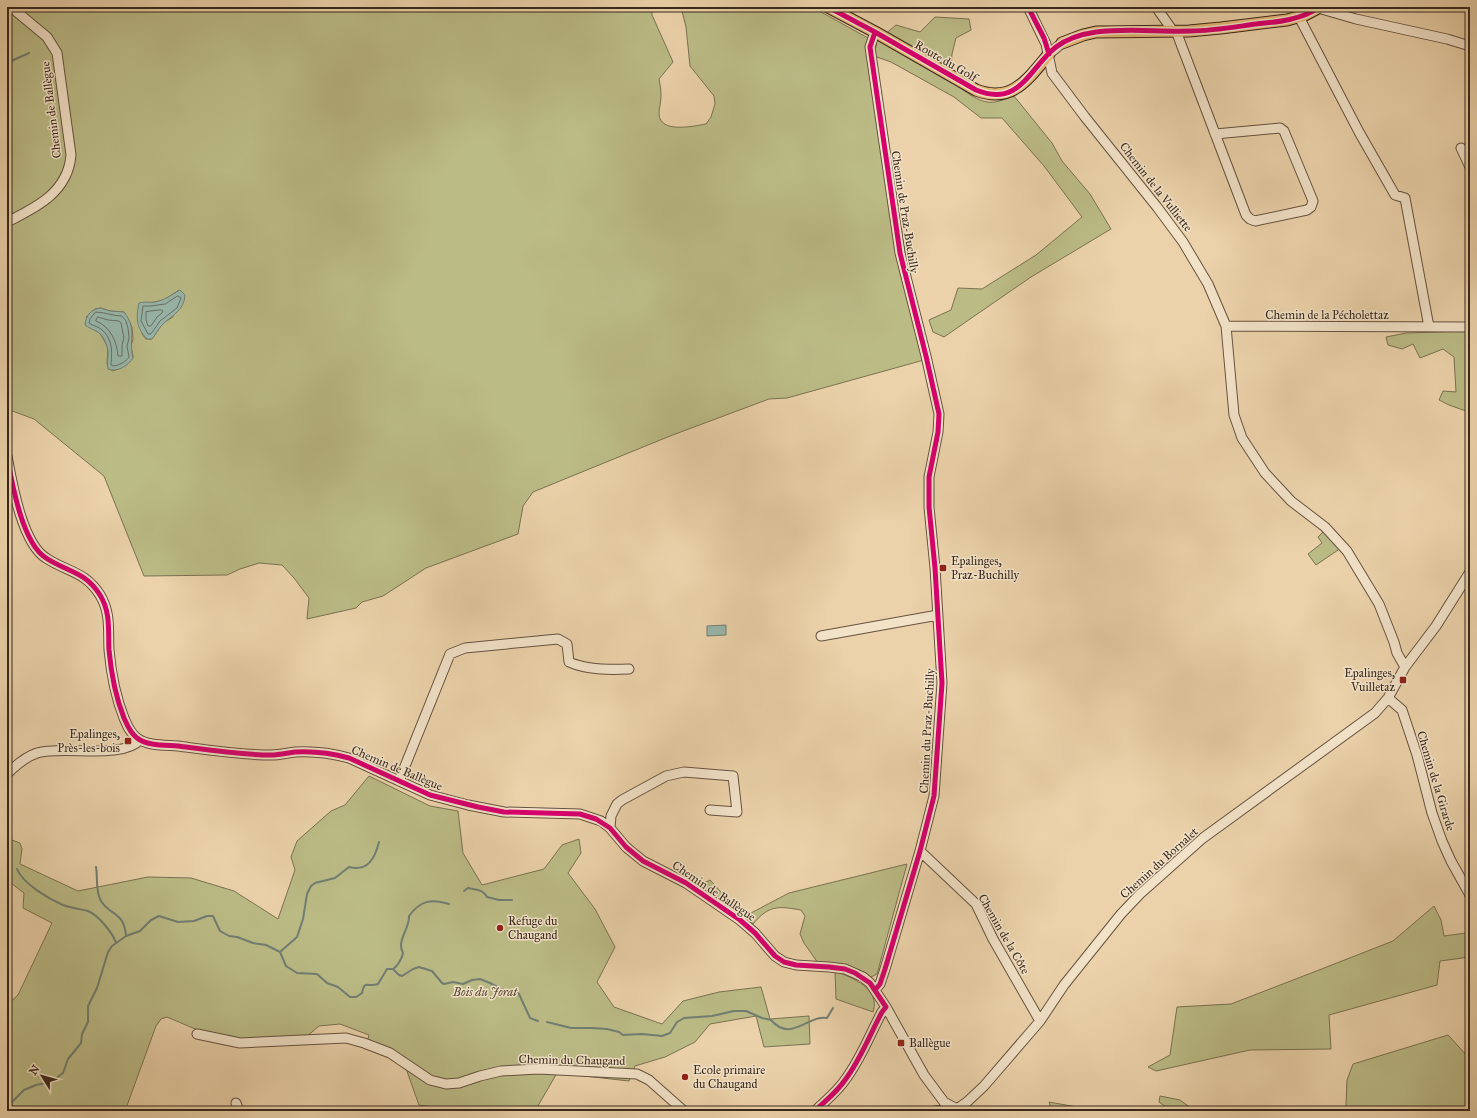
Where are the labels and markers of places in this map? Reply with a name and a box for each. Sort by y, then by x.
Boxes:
place label: Epalinges, Praz-Buchilly [951,554,1020,582]
marker: Epalinges, Praz-Buchilly [938,563,948,573]
place label: Epalinges, Vuilletaz [1344,666,1395,694]
marker: Epalinges, Vuilletaz [1398,675,1408,685]
place label: Epalinges, Près-les-bois [57,727,120,755]
marker: Epalinges, Près-les-bois [123,736,133,746]
place label: Refuge du Chaugand [508,914,558,943]
marker: Refuge du Chaugand [495,923,505,933]
place label: Ballègue [909,1036,951,1051]
marker: Ballègue [896,1038,906,1048]
place label: Ecole primaire du Chaugand [693,1063,765,1092]
marker: Ecole primaire du Chaugand [680,1072,690,1082]

